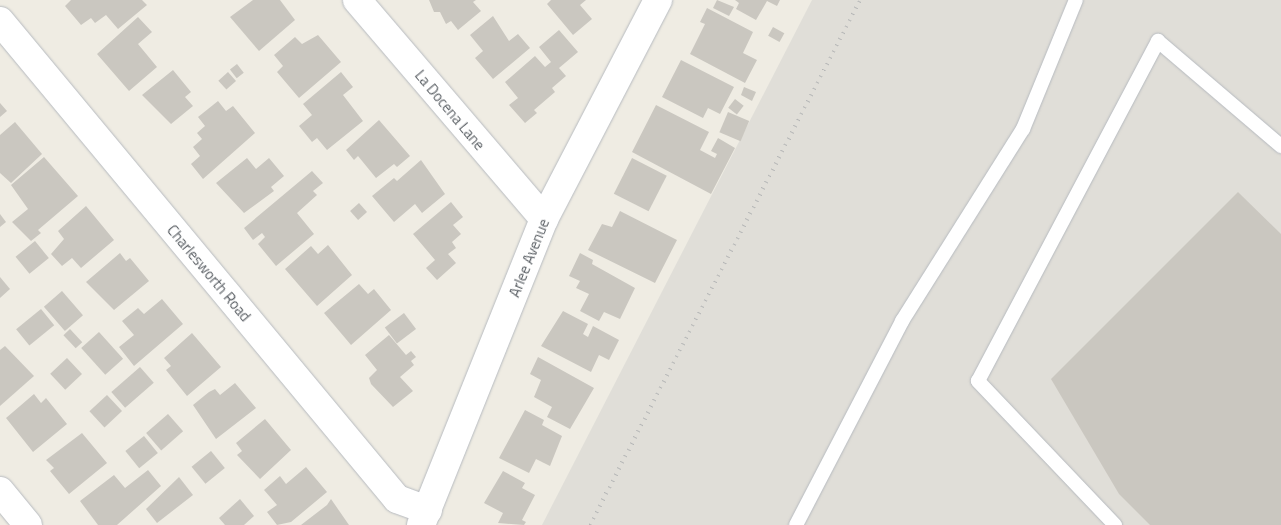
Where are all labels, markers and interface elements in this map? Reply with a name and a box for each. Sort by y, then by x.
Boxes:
street label: La Docena Lane [411,66,489,154]
street label: Arlee Avenue [505,216,553,300]
street label: Charlesworth Road [163,221,255,325]

